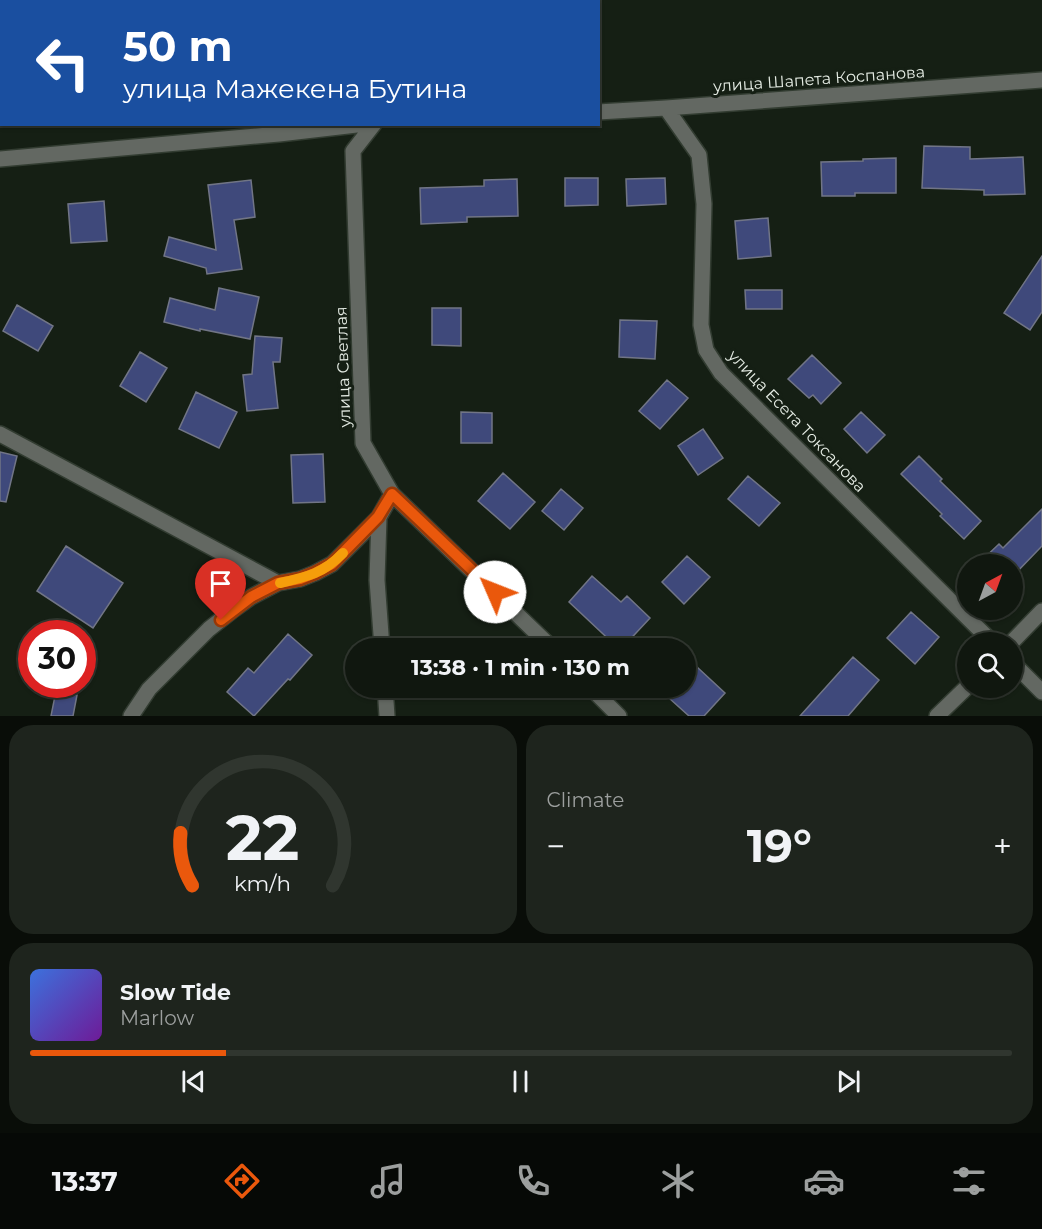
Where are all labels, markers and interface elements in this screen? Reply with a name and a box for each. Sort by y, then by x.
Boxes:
text: 50 m [123,20,232,72]
icon: left [24,24,102,102]
street label: улица Шапета Коспанова [711,62,926,96]
text: улица Мажекена Бутина [123,72,467,105]
street label: улица Светлая [331,306,355,429]
street label: улица Есета Токсанова [723,345,870,496]
north arrow [957,554,1023,620]
map controls [957,554,1023,698]
pin [195,558,246,620]
position arrow [463,560,527,624]
icon: arrive [204,567,237,600]
speed limit sign: 30 [18,620,96,698]
button: search [957,632,1023,698]
text: 13:38 · 1 min · 130 m [411,654,630,681]
text: Climate [547,788,624,812]
text: 22 [226,800,300,876]
text: 19° [747,818,812,873]
text: − [547,826,565,866]
text: + [993,826,1012,866]
text: km/h [234,871,291,897]
text: Slow Tide [120,979,231,1006]
text: Marlow [120,1006,194,1030]
icon: previous [177,1065,210,1098]
icon: pause [504,1065,537,1098]
icon: next [832,1065,865,1098]
icon: directions [221,1160,263,1202]
icon: music [367,1160,409,1202]
icon: phone [512,1160,554,1202]
icon: climate [657,1160,699,1202]
icon: car [803,1160,845,1202]
icon: filters [948,1160,990,1202]
text: 13:37 [52,1165,118,1198]

